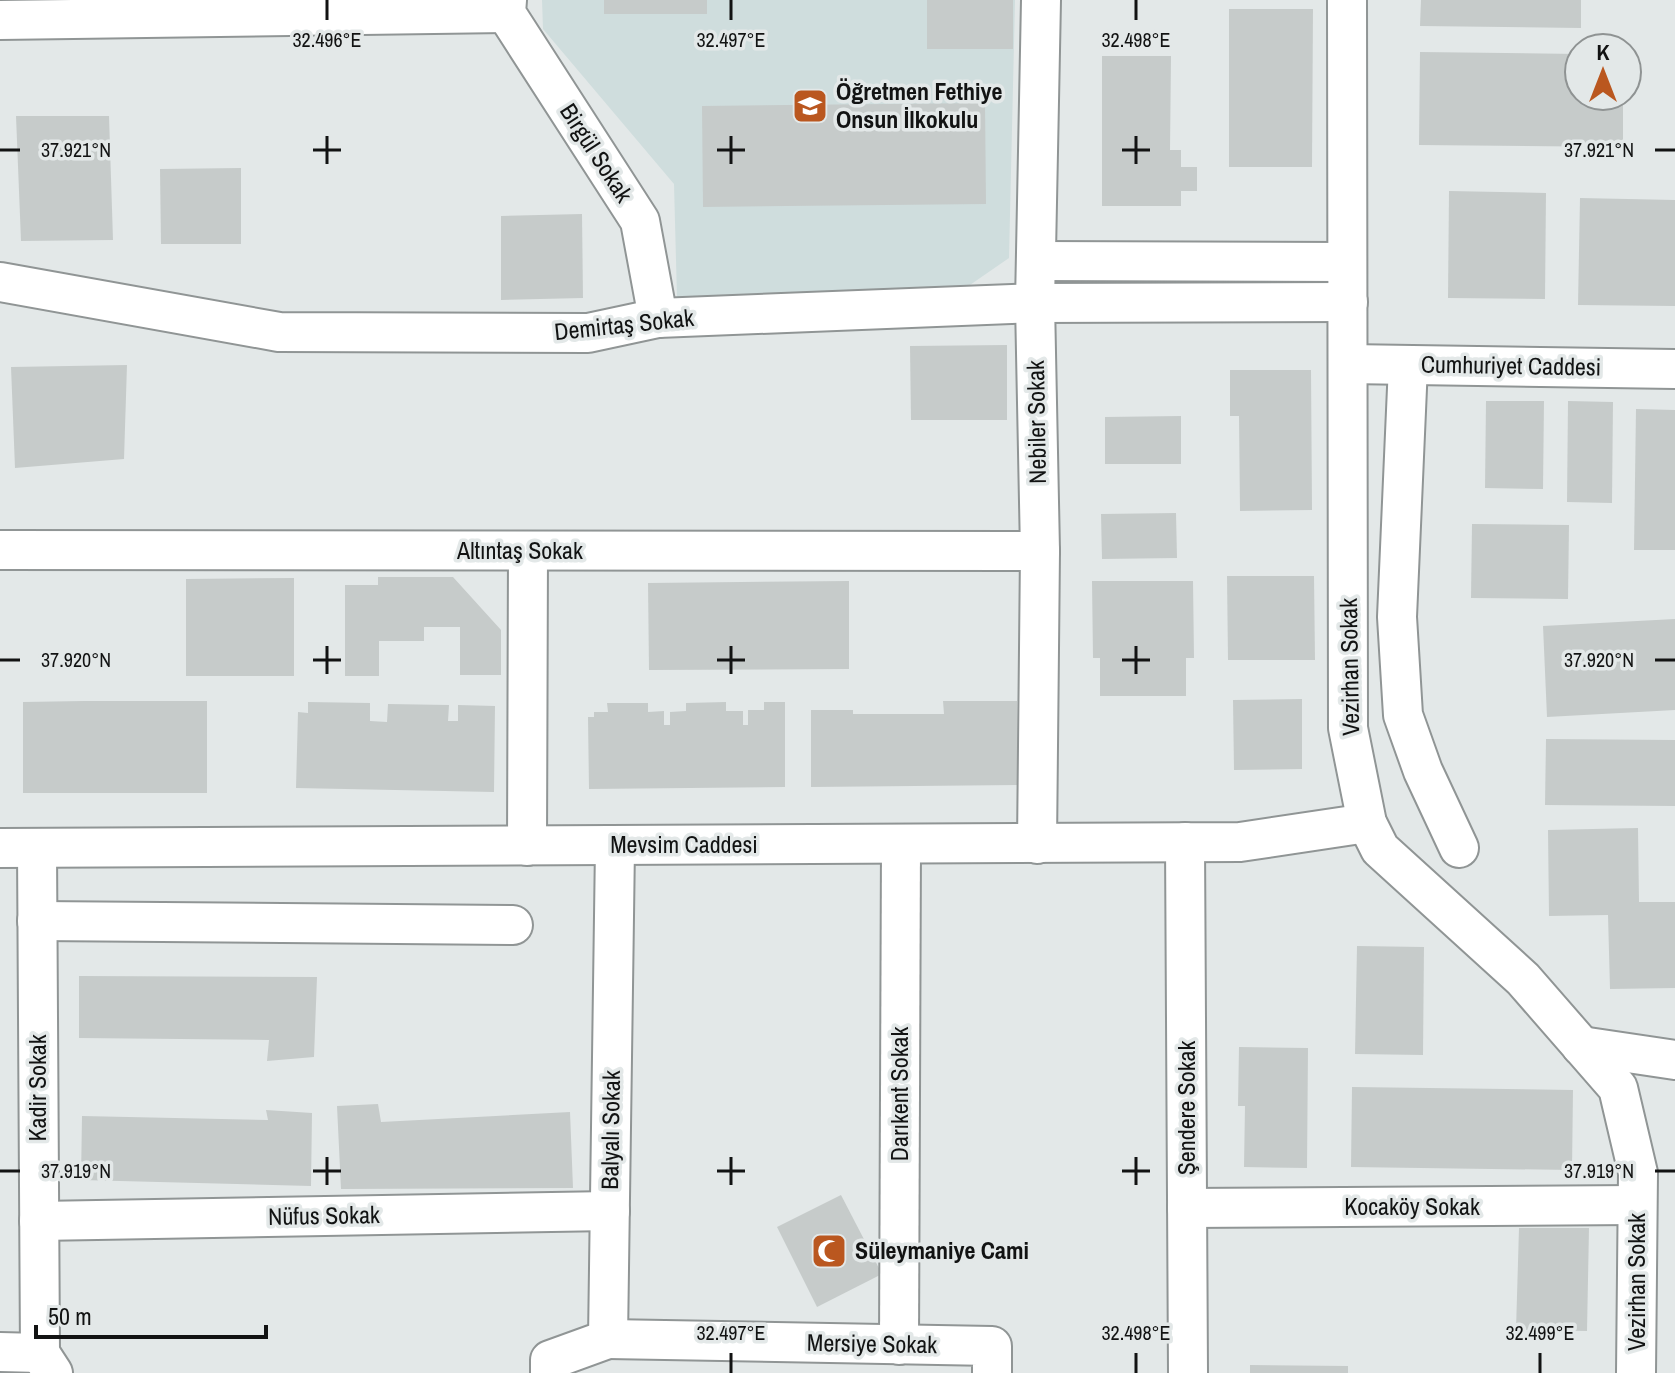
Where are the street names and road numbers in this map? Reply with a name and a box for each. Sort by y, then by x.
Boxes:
street label: Birgül Sokak [553,97,641,208]
street label: Demirtaş Sokak [553,301,695,347]
street label: Cumhuriyet Caddesi [1421,347,1602,383]
street label: Nebiler Sokak [1019,360,1053,484]
street label: Altıntaş Sokak [456,534,583,566]
street label: Vezirhan Sokak [1332,598,1366,736]
street label: Mevsim Caddesi [610,828,758,860]
street label: Darıkent Sokak [883,1027,915,1161]
street label: Kadir Sokak [21,1034,53,1142]
street label: Şendere Sokak [1170,1041,1202,1175]
street label: Balyalı Sokak [593,1070,627,1190]
street label: Kocaköy Sokak [1344,1190,1480,1222]
street label: Nüfus Sokak [268,1198,380,1232]
street label: Vezirhan Sokak [1620,1213,1652,1351]
street label: Mersiye Sokak [807,1326,938,1360]

